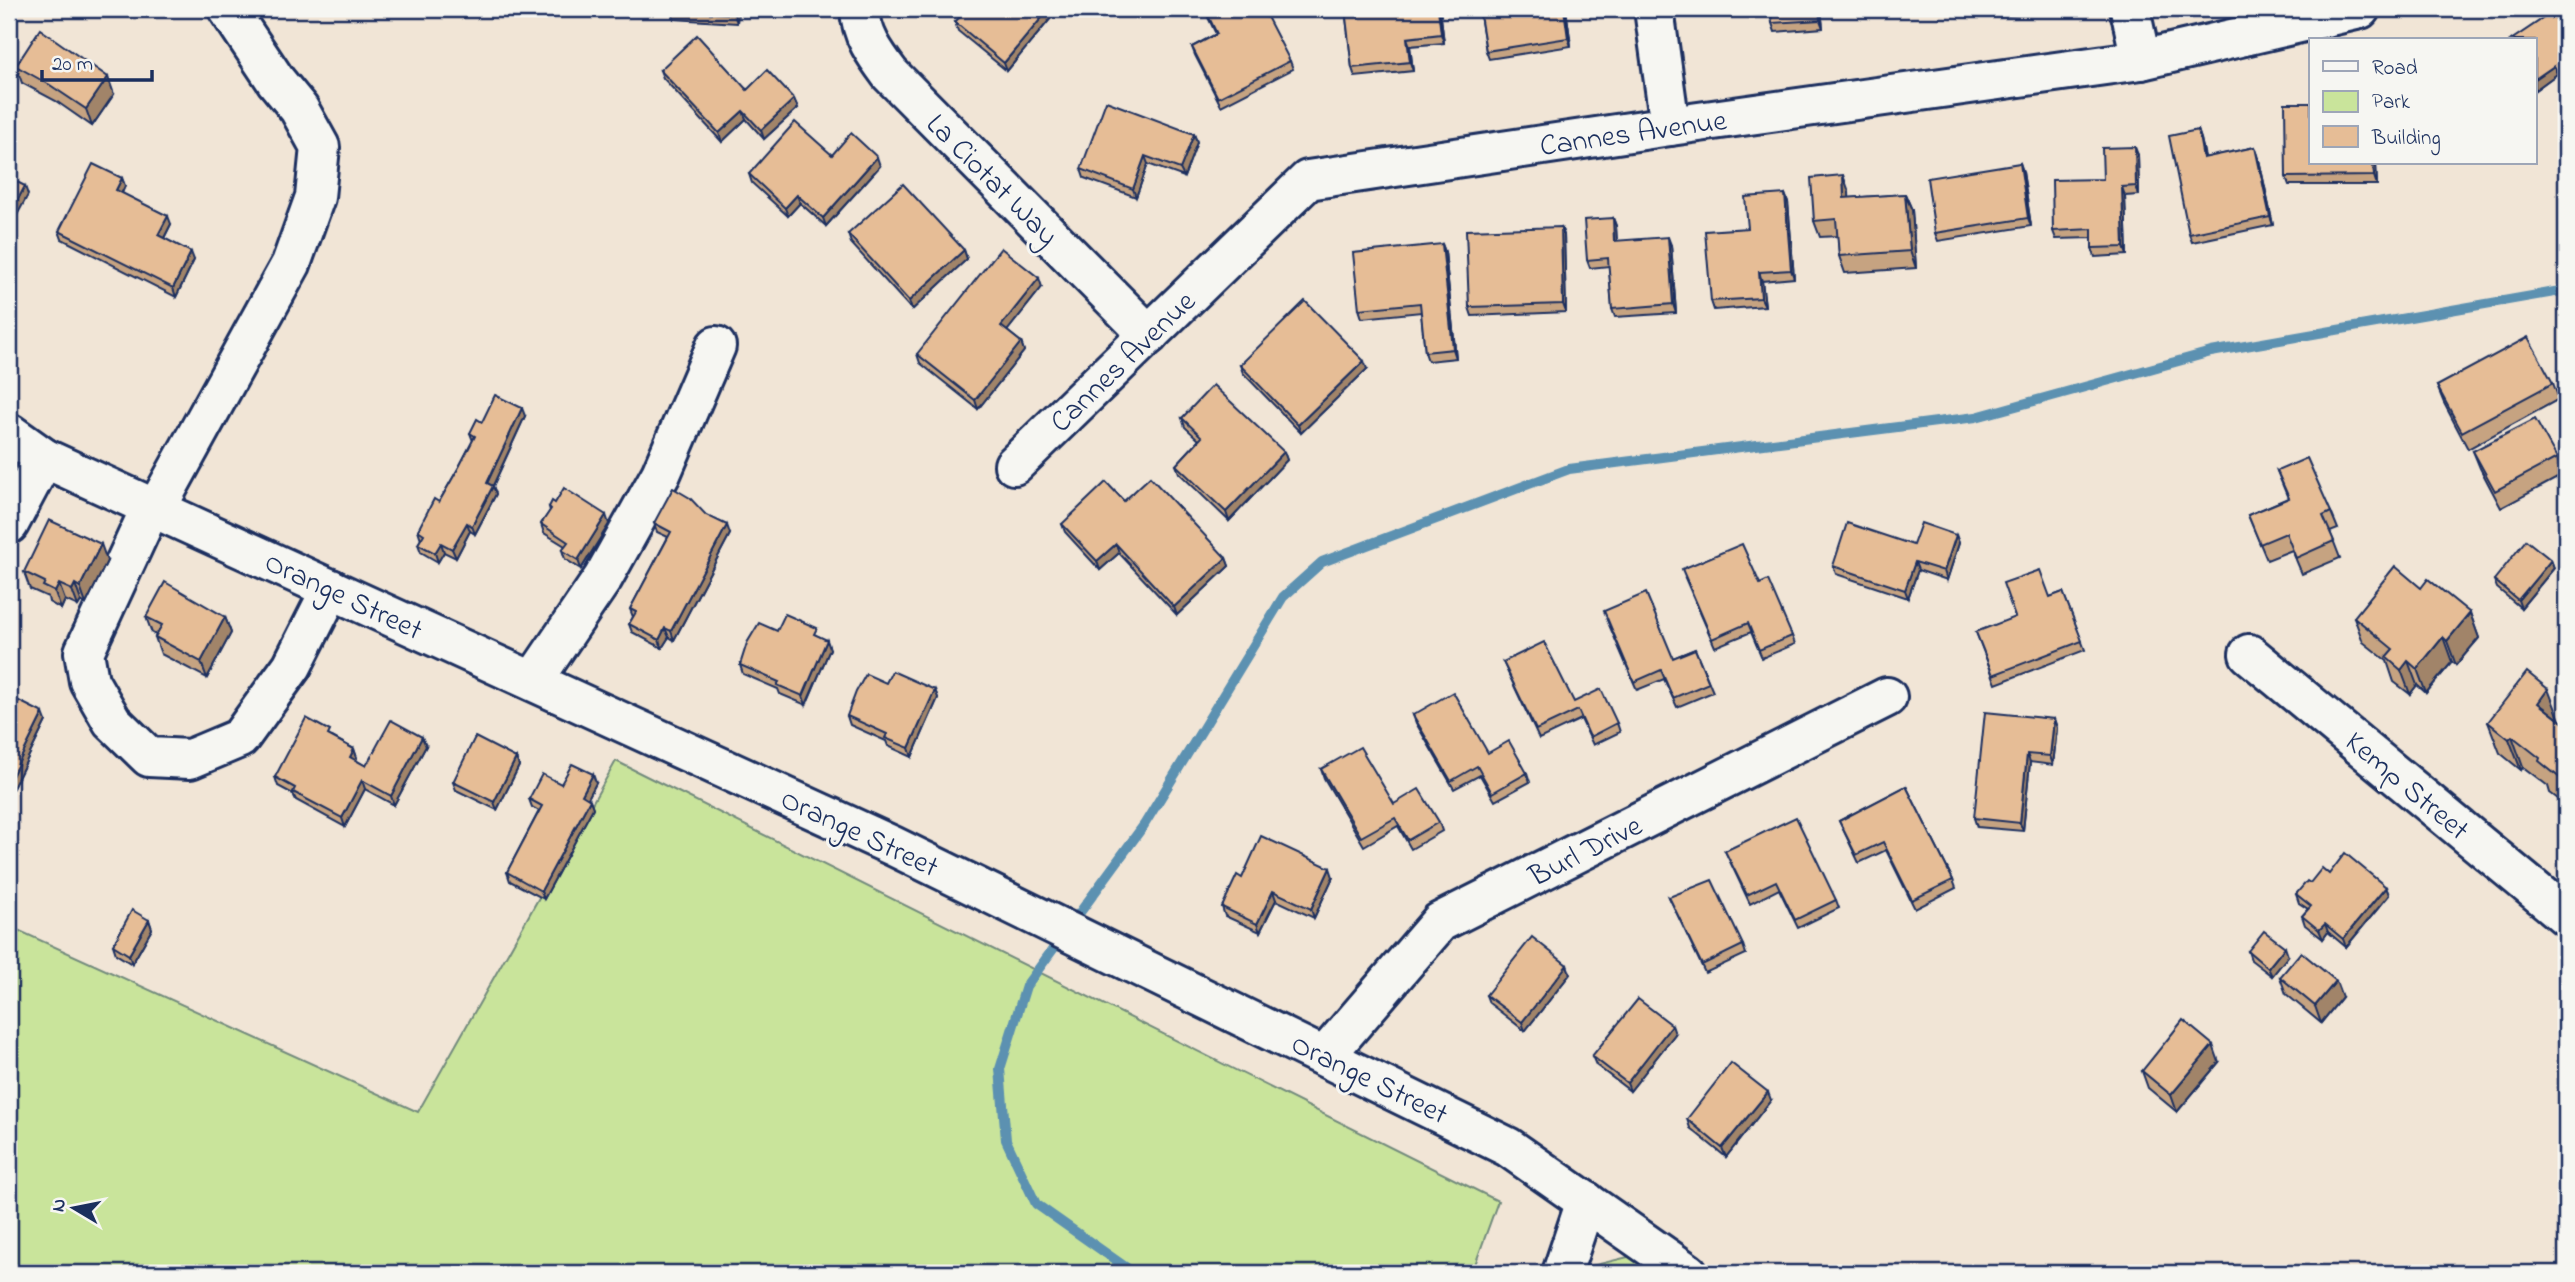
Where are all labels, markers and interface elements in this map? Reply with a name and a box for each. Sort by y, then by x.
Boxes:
scale bar [42,38,152,82]
legend [2309,38,2536,164]
text: 20 m [52,50,93,80]
text: Road [2372,54,2418,84]
text: Park [2372,88,2411,118]
street label: Cannes Avenue [1537,100,1730,170]
street label: La Ciotat Way [914,105,1067,258]
text: Building [2371,124,2441,156]
street label: Cannes Avenue [1041,282,1207,444]
street label: Orange Street [256,542,429,654]
street label: Kemp Street [2334,722,2478,853]
street label: Orange Street [772,779,945,891]
street label: Burl Drive [1521,805,1651,900]
street label: Orange Street [1283,1024,1455,1138]
north arrow [38,1174,108,1244]
text: N [45,1197,74,1214]

